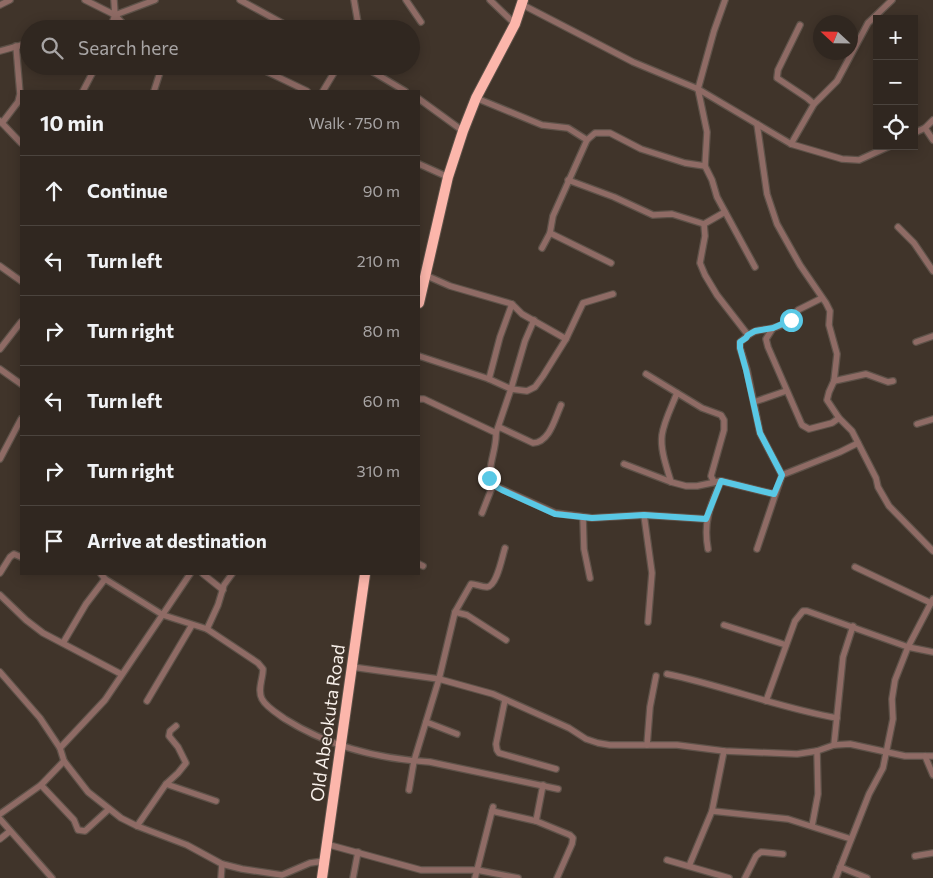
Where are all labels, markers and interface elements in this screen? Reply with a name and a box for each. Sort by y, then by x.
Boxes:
north arrow [813,15,858,60]
map controls [873,15,918,150]
button: + [873,15,918,60]
search box [20,20,420,75]
icon: search [38,34,66,62]
text: Search here [78,36,178,59]
button: − [873,60,918,105]
button: locate [873,105,918,150]
text: 10 min [40,110,104,135]
text: Walk · 750 m [308,113,400,132]
icon: ahead [40,177,68,205]
text: Continue [87,179,167,202]
text: 90 m [363,181,400,200]
icon: left [40,247,68,275]
text: Turn left [87,249,162,272]
text: 210 m [357,251,400,270]
route start [780,309,803,332]
icon: right [40,317,68,345]
text: Turn right [87,319,174,342]
text: 80 m [363,321,400,340]
icon: left [40,387,68,415]
text: Turn left [87,389,162,412]
text: 60 m [363,391,400,410]
icon: right [40,457,68,485]
text: Turn right [87,459,174,482]
text: 310 m [357,461,400,480]
route end [478,467,501,490]
icon: arrive [40,527,68,555]
text: Arrive at destination [87,529,267,552]
street label: Old Abeokuta Road [305,643,349,803]

